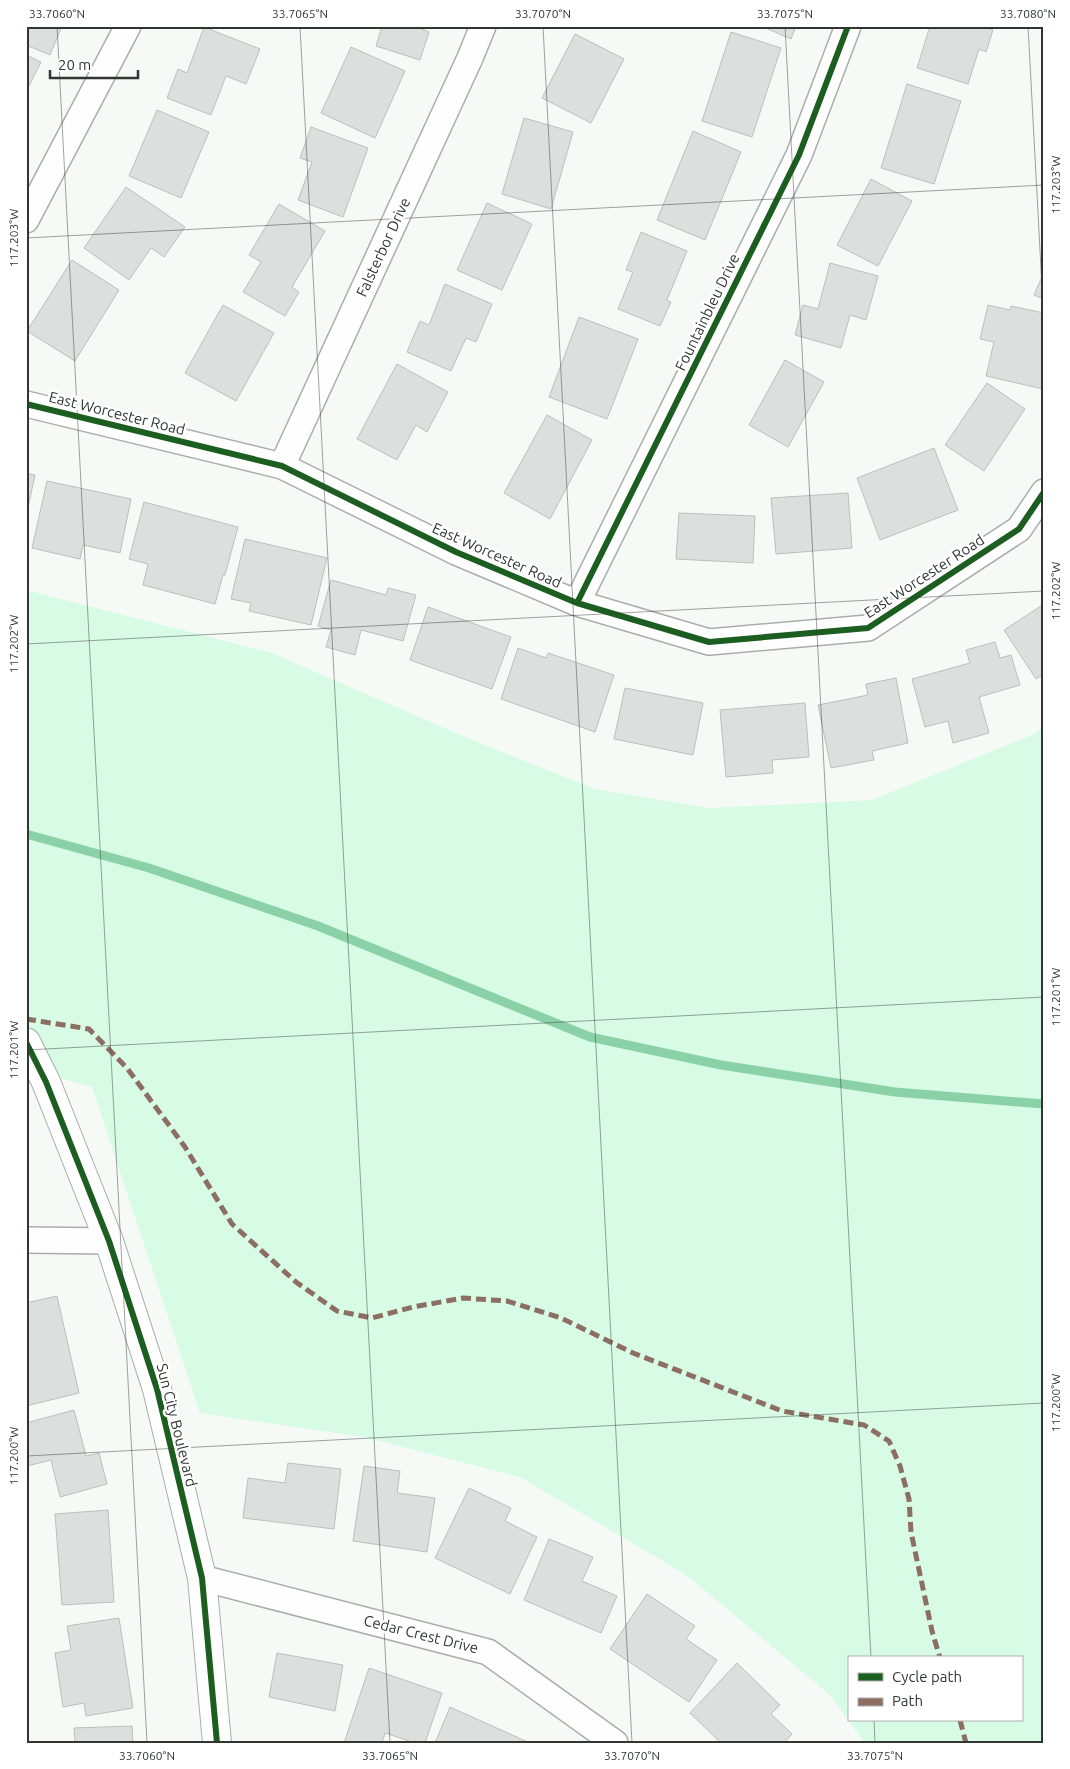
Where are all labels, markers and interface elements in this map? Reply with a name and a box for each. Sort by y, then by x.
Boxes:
text: 33.7060°N [29,7,85,20]
text: 33.7065°N [272,7,328,20]
text: 33.7070°N [515,7,571,20]
text: 33.7075°N [757,7,813,20]
text: 33.7080°N [1000,7,1056,20]
scale bar [50,48,138,80]
text: 20 m [58,56,91,73]
text: 117.203°W [1049,156,1062,214]
street label: Falsterbor Drive [353,195,413,299]
text: 117.203°W [7,209,20,267]
street label: Fountainbleu Drive [671,251,743,373]
street label: East Worcester Road [47,388,187,438]
street label: East Worcester Road [430,519,564,591]
street label: East Worcester Road [861,531,987,621]
text: 117.202°W [1049,562,1062,620]
text: 117.202°W [7,615,20,673]
text: 117.201°W [1049,968,1062,1026]
text: 117.201°W [7,1021,20,1079]
street label: Sun City Boulevard [153,1362,201,1488]
text: 117.200°W [1049,1374,1062,1432]
text: 117.200°W [7,1427,20,1485]
street label: Cedar Crest Drive [362,1612,480,1656]
legend [848,1656,1022,1722]
text: Cycle path [892,1668,962,1685]
text: Path [892,1692,923,1709]
text: 33.7060°N [119,1749,175,1762]
text: 33.7065°N [362,1749,418,1762]
text: 33.7070°N [604,1749,660,1762]
text: 33.7075°N [847,1749,903,1762]

